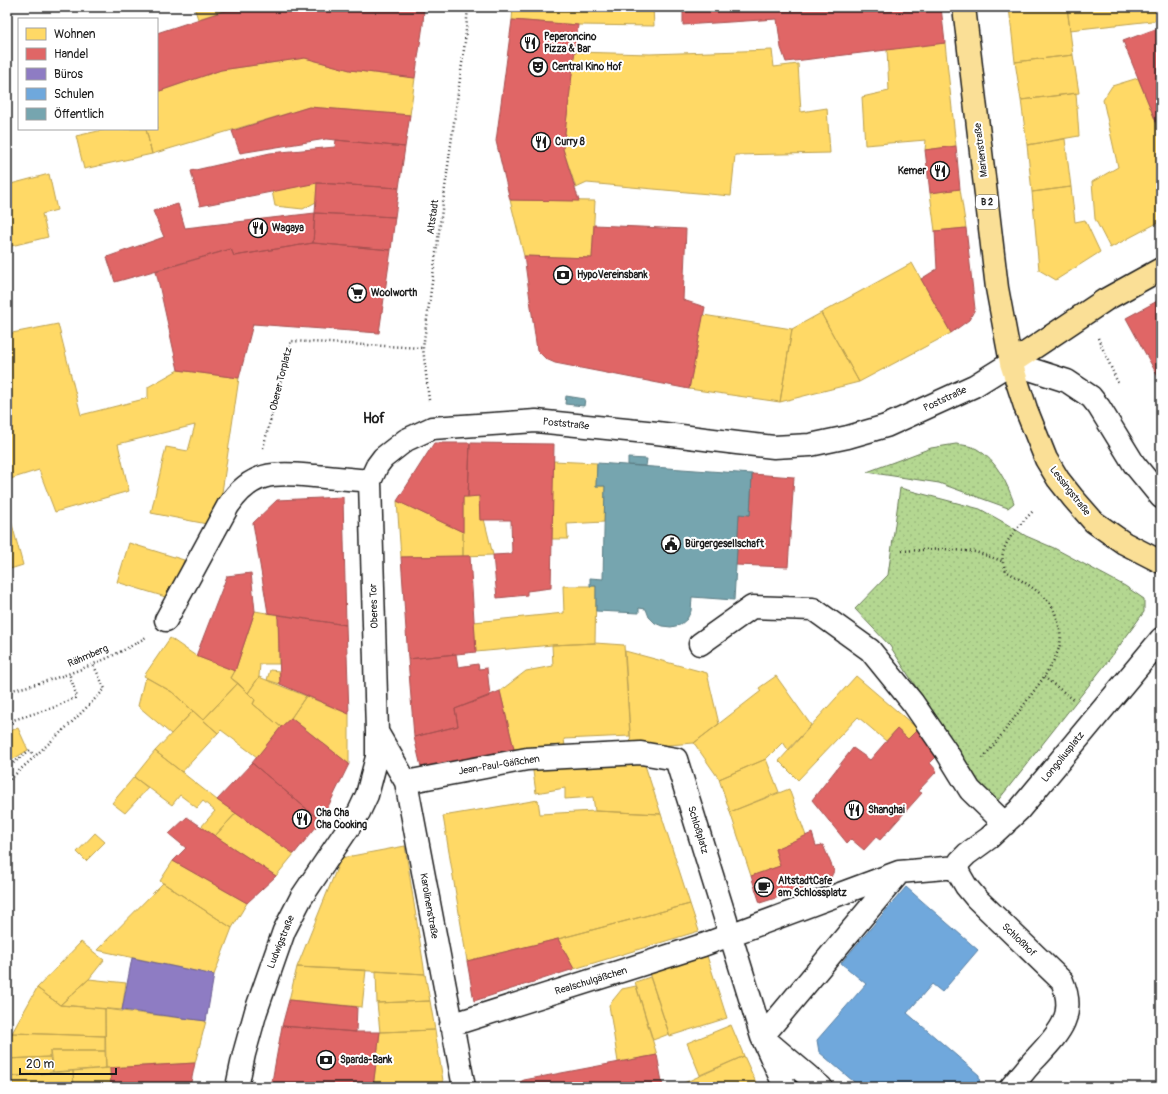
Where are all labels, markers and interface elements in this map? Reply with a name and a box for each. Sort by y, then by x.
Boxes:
legend [18,18,158,130]
text: Wohnen [54,27,96,42]
place label: Peperoncino Pizza & Bar [544,31,597,55]
restaurant icon: Peperoncino Pizza & Bar [519,32,541,54]
text: Handel [54,47,89,62]
theatre icon: Central Kino Hof [527,56,549,78]
place label: Central Kino Hof [552,61,623,73]
text: Büros [54,67,83,82]
text: Schulen [54,87,94,102]
text: Öffentlich [54,106,104,122]
street label: Marienstraße [972,122,990,178]
restaurant icon: Curry 8 [530,131,552,153]
place label: Curry 8 [555,136,585,148]
restaurant icon: Kemer [929,160,951,182]
place label: Kemer [898,165,926,177]
road number: B 2 [976,195,998,209]
street label: Altstadt [425,198,442,235]
restaurant icon: Wagaya [247,217,269,239]
place label: Wagaya [272,222,304,234]
bank icon: HypoVereinsbank [552,264,574,286]
place label: HypoVereinsbank [577,269,648,281]
supermarket icon: Woolworth [346,282,368,304]
place label: Woolworth [371,287,417,299]
street label: Oberer Torplatz [267,346,295,412]
street label: Poststraße [921,384,969,414]
district label: Hof [363,410,385,427]
street label: Poststraße [542,416,590,432]
street label: Lessingstraße [1047,464,1093,518]
public building icon: Bürgergesellschaft [660,533,682,555]
place label: Bürgergesellschaft [685,538,765,550]
street label: Oberes Tor [367,583,381,629]
street label: Rähmberg [66,642,110,670]
street label: Longoliusplatz [1039,729,1087,785]
street label: Jean-Paul-Gäßchen [458,753,541,777]
restaurant icon: Shanghai [843,799,865,821]
place label: Shanghai [868,804,905,816]
street label: Schloßplatz [685,805,711,855]
place label: Cha Cha Cha Cooking [316,807,367,831]
restaurant icon: Cha Cha Cha Cooking [291,808,313,830]
street label: Karolinenstraße [417,872,441,940]
place label: AltstadtCafe am Schlossplatz [778,875,847,899]
cafe icon: AltstadtCafe am Schlossplatz [753,876,775,898]
street label: Ludwigstraße [265,914,297,970]
street label: Schloßhof [999,921,1039,959]
street label: Realschulgäßchen [553,964,629,998]
bank icon: Sparda-Bank [315,1049,337,1071]
scale bar [20,1050,116,1076]
place label: Sparda-Bank [340,1054,393,1066]
text: 20 m [26,1057,55,1072]

